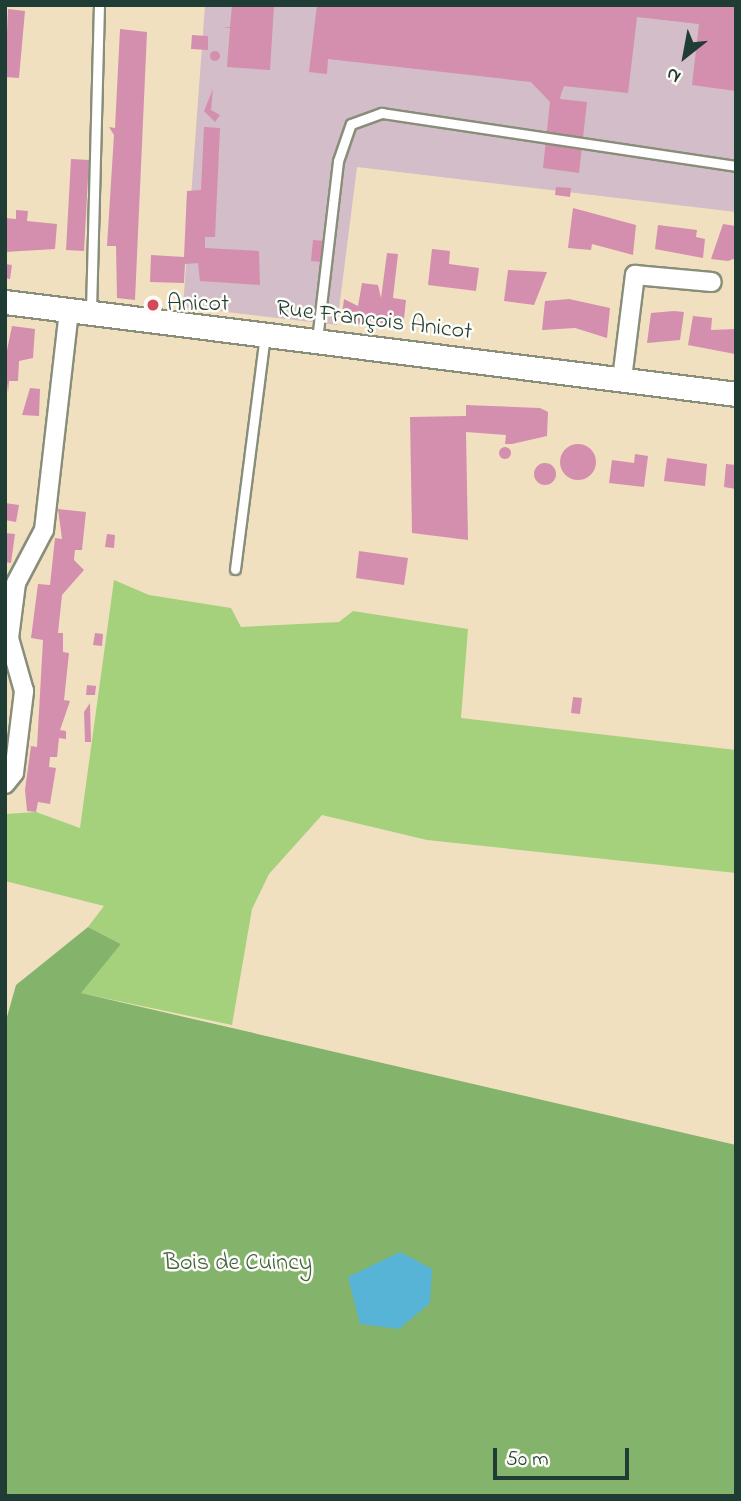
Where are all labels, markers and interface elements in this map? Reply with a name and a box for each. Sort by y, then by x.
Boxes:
north arrow [650,21,720,91]
text: N [661,60,686,89]
place label: Anicot [167,291,229,319]
street label: Rue François Anicot [274,295,474,347]
marker: Anicot [145,297,161,313]
park label: Bois de Cuincy [164,1250,312,1278]
scale bar [496,1434,632,1478]
text: 50 m [506,1445,549,1475]

